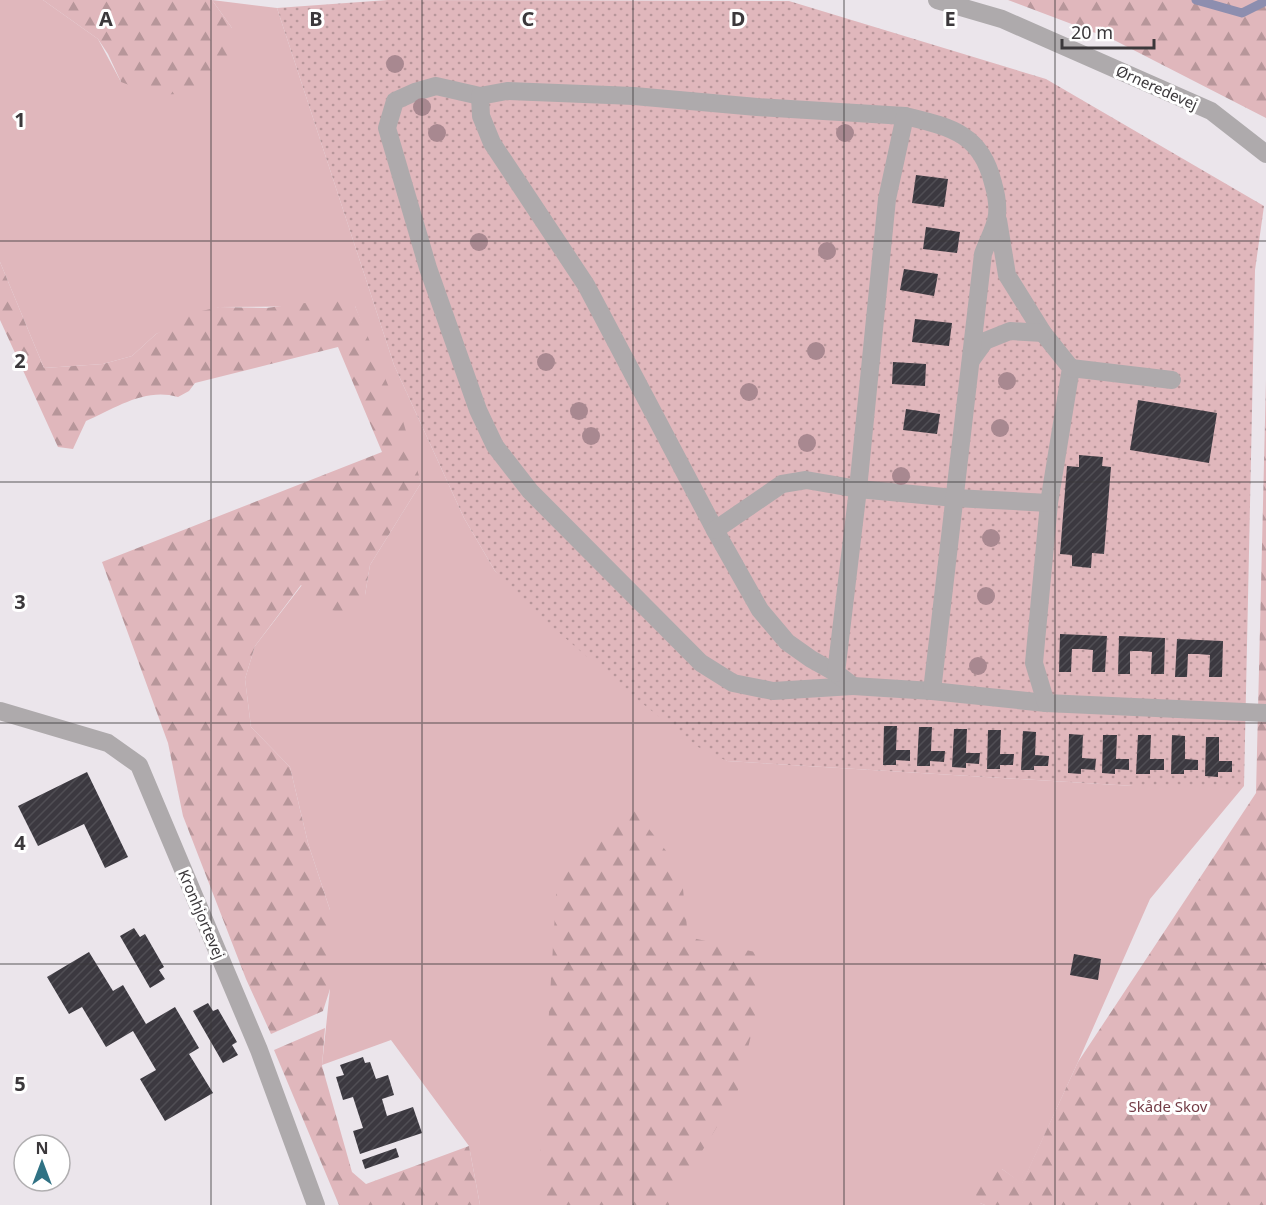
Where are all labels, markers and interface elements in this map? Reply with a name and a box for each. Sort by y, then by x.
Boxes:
text: A [99,5,113,32]
text: B [309,5,323,32]
text: C [522,5,535,32]
text: D [731,5,745,32]
text: E [944,5,956,32]
scale bar [1062,12,1154,50]
text: 20 m [1071,20,1113,44]
street label: Ørneredevej [1113,60,1201,114]
text: 1 [14,106,26,133]
text: 2 [14,347,26,374]
text: 3 [14,588,26,615]
text: 4 [14,829,26,856]
street label: Kronhjortevej [174,866,230,962]
text: 5 [14,1070,26,1097]
park label: Skåde Skov [1129,1096,1208,1116]
north arrow [12,1133,72,1193]
text: N [35,1137,49,1159]

